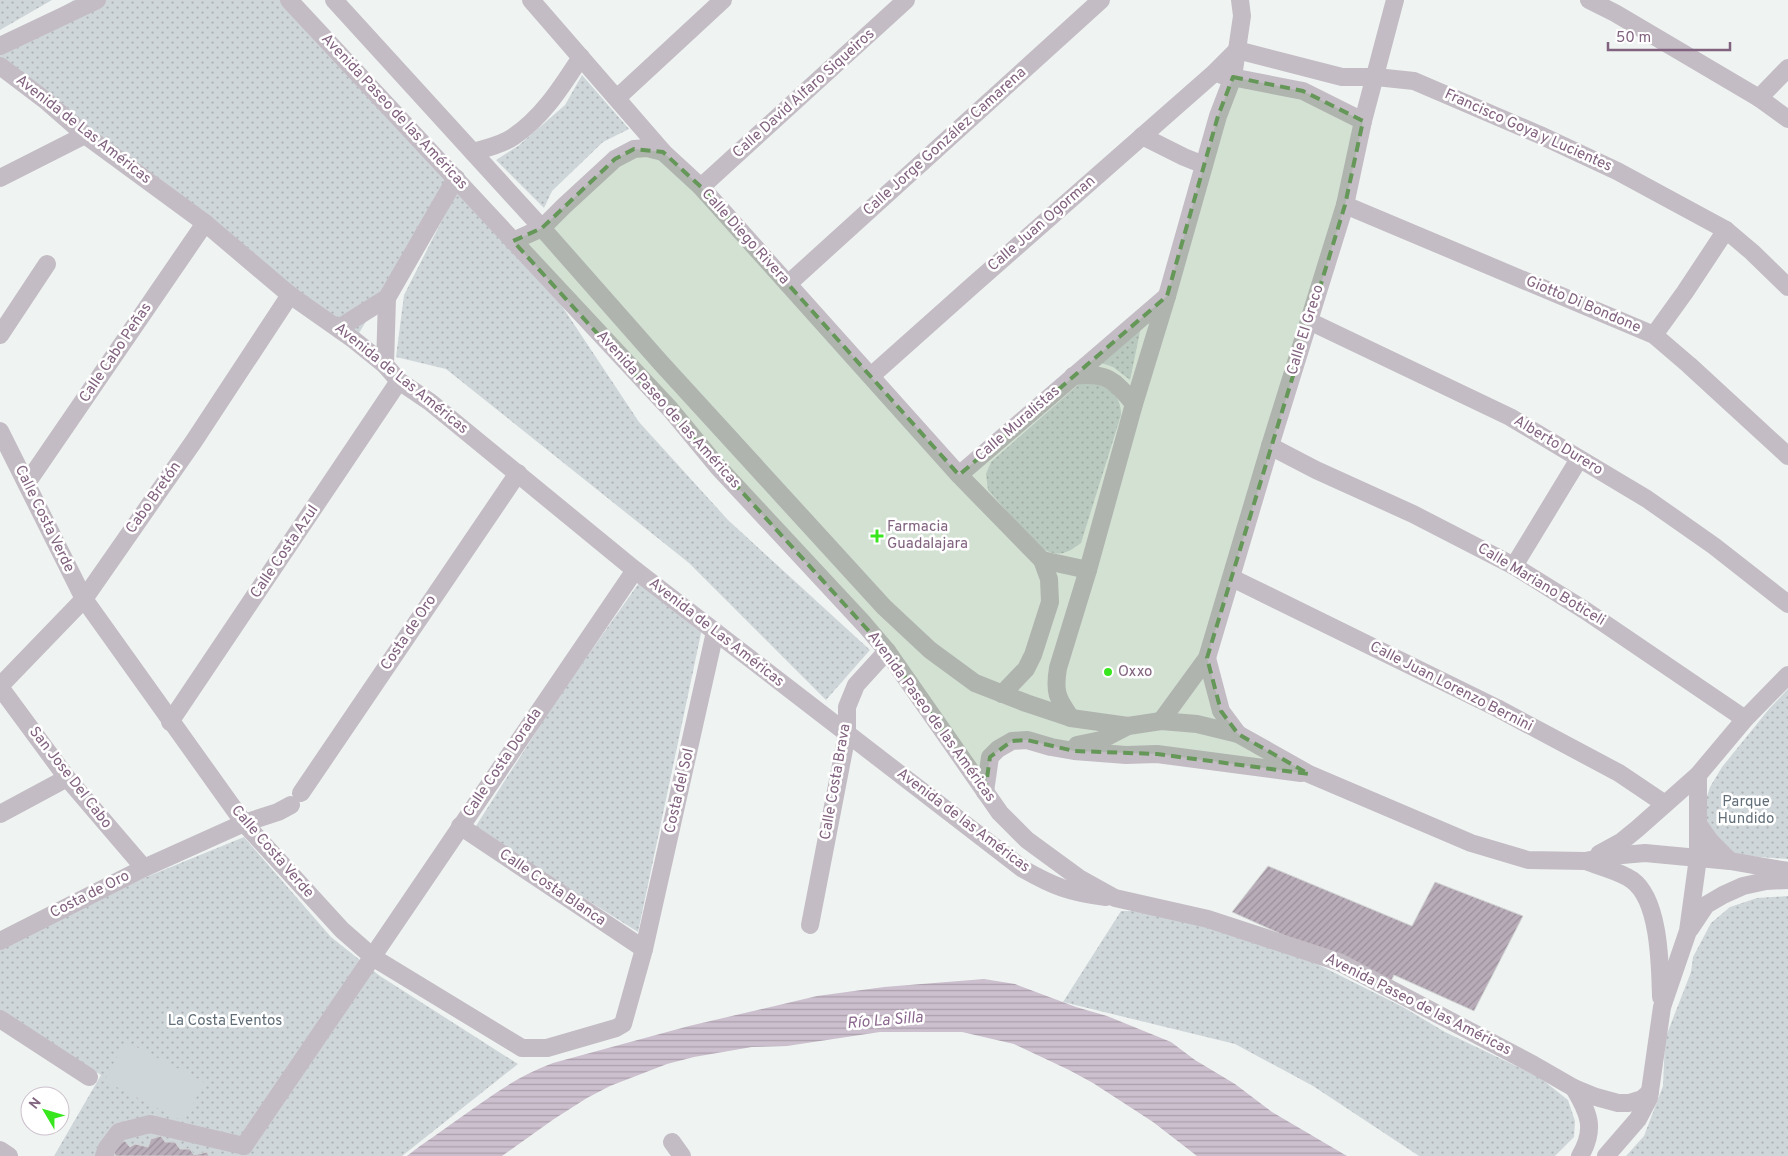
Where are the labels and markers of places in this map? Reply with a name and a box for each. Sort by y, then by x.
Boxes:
place label: Farmacia Guadalajara [887,518,968,554]
marker: Farmacia Guadalajara [871,530,883,542]
place label: Oxxo [1118,663,1152,682]
marker: Oxxo [1102,666,1114,678]

